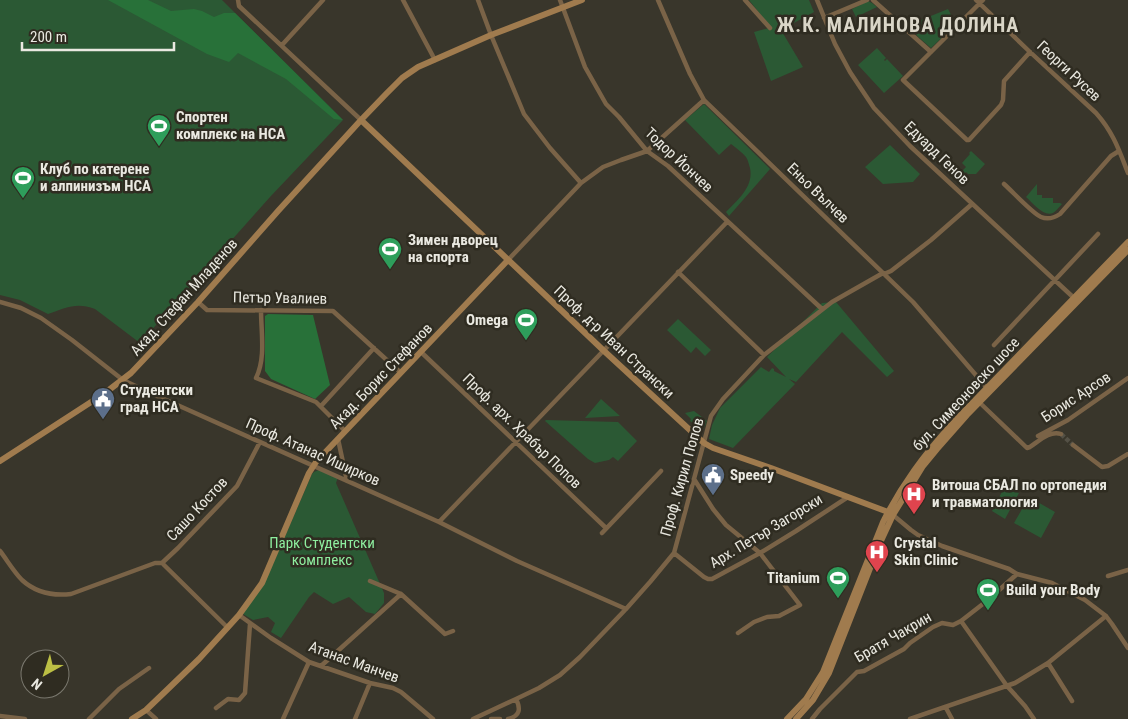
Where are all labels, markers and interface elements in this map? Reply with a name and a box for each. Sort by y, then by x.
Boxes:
district label: Ж.К. МАЛИНОВА ДОЛИНА [777,13,1019,37]
scale bar [22,20,175,52]
text: 200 m [30,28,67,46]
street label: Георги Русев [1033,37,1105,105]
place label: Спортен комплекс на НСА [176,108,285,143]
sports icon: Спортен комплекс на НСА [146,113,172,147]
street label: Едуард Генов [901,118,973,188]
street label: Тодор Йончев [641,124,717,196]
street label: Еньо Вълчев [783,159,853,227]
place label: Клуб по катерене и алпинизъм НСА [40,160,151,195]
sports icon: Клуб по катерене и алпинизъм НСА [10,165,36,199]
place label: Зимен дворец на спорта [408,231,498,266]
street label: Акад. Стефан Младенов [127,235,241,359]
sports icon: Зимен дворец на спорта [377,236,403,270]
street label: Проф. д-р Иван Странски [550,282,678,402]
street label: Петър Увалиев [233,288,327,308]
sports icon: Omega [513,307,539,341]
place label: Omega [466,311,508,329]
street label: Акад. Борис Стефанов [326,319,436,433]
street label: бул. Симеоновско шосе [909,334,1023,454]
street label: Борис Арсов [1038,368,1114,426]
street label: Проф. арх. Храбър Попов [459,370,585,492]
place label: Студентски град НСА [120,381,193,416]
public building icon: Студентски град НСА [90,386,116,420]
street label: Проф. Атанас Иширков [243,414,383,490]
street label: Проф. Кирил Попов [656,416,708,538]
public building icon: Speedy [700,462,726,496]
place label: Speedy [730,466,774,484]
street label: Сашо Костов [163,473,231,545]
place label: Витоша СБАЛ по ортопедия и травматология [932,476,1107,511]
hospital icon: Витоша СБАЛ по ортопедия и травматология [901,481,927,515]
street label: Арх. Петър Загорски [706,490,826,572]
park label: Парк Студентски комплекс [269,534,375,569]
place label: Crystal Skin Clinic [894,534,958,569]
hospital icon: Crystal Skin Clinic [864,539,890,573]
sports icon: Titanium [825,565,851,599]
place label: Titanium [767,569,820,587]
sports icon: Build your Body [975,577,1001,611]
place label: Build your Body [1006,581,1100,599]
street label: Братя Чакрин [851,608,935,666]
street label: Атанас Манчев [306,637,402,687]
north arrow [20,649,70,699]
text: N [28,675,45,693]

